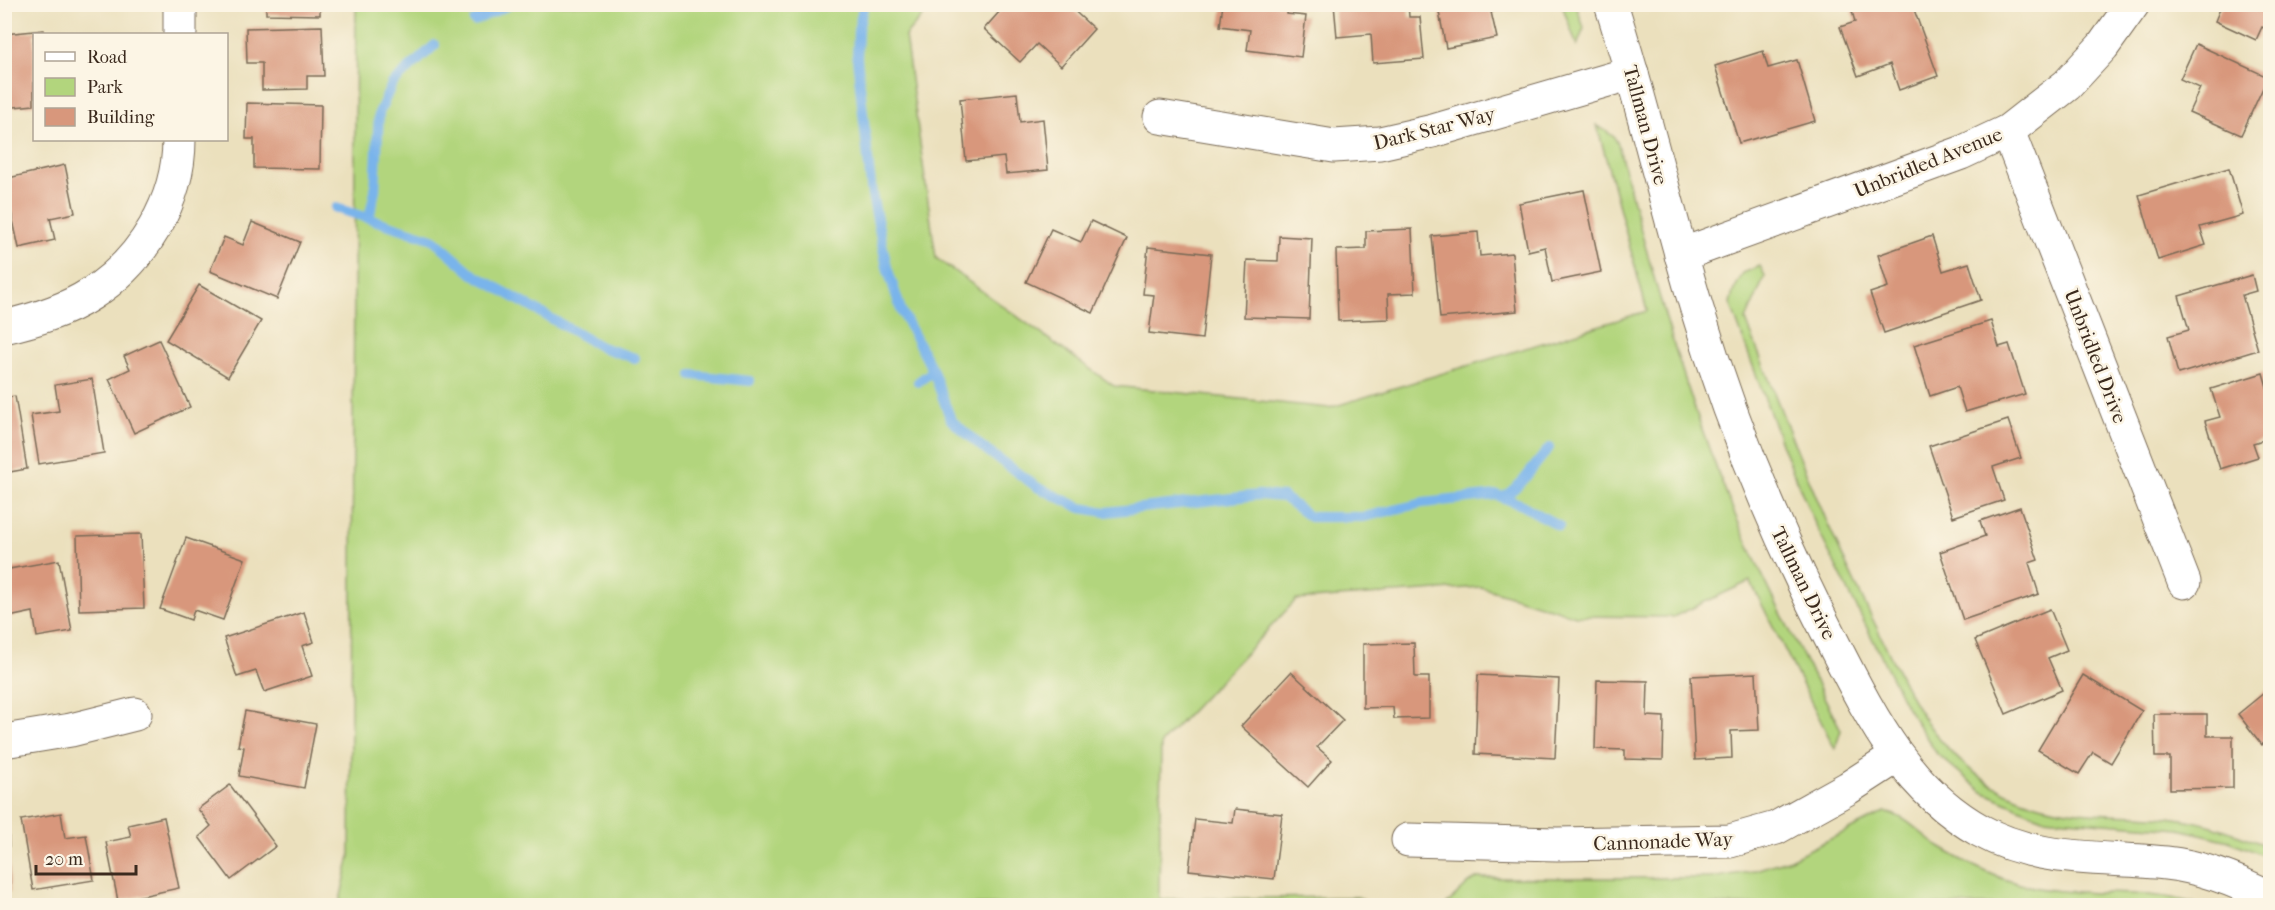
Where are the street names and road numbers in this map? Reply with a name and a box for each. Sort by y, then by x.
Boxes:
street label: Tallman Drive [1619,63,1673,187]
street label: Dark Star Way [1371,102,1499,155]
street label: Unbridled Avenue [1851,122,2006,203]
street label: Unbridled Drive [2059,286,2132,427]
street label: Tallman Drive [1766,523,1841,644]
street label: Cannonade Way [1593,828,1735,855]

